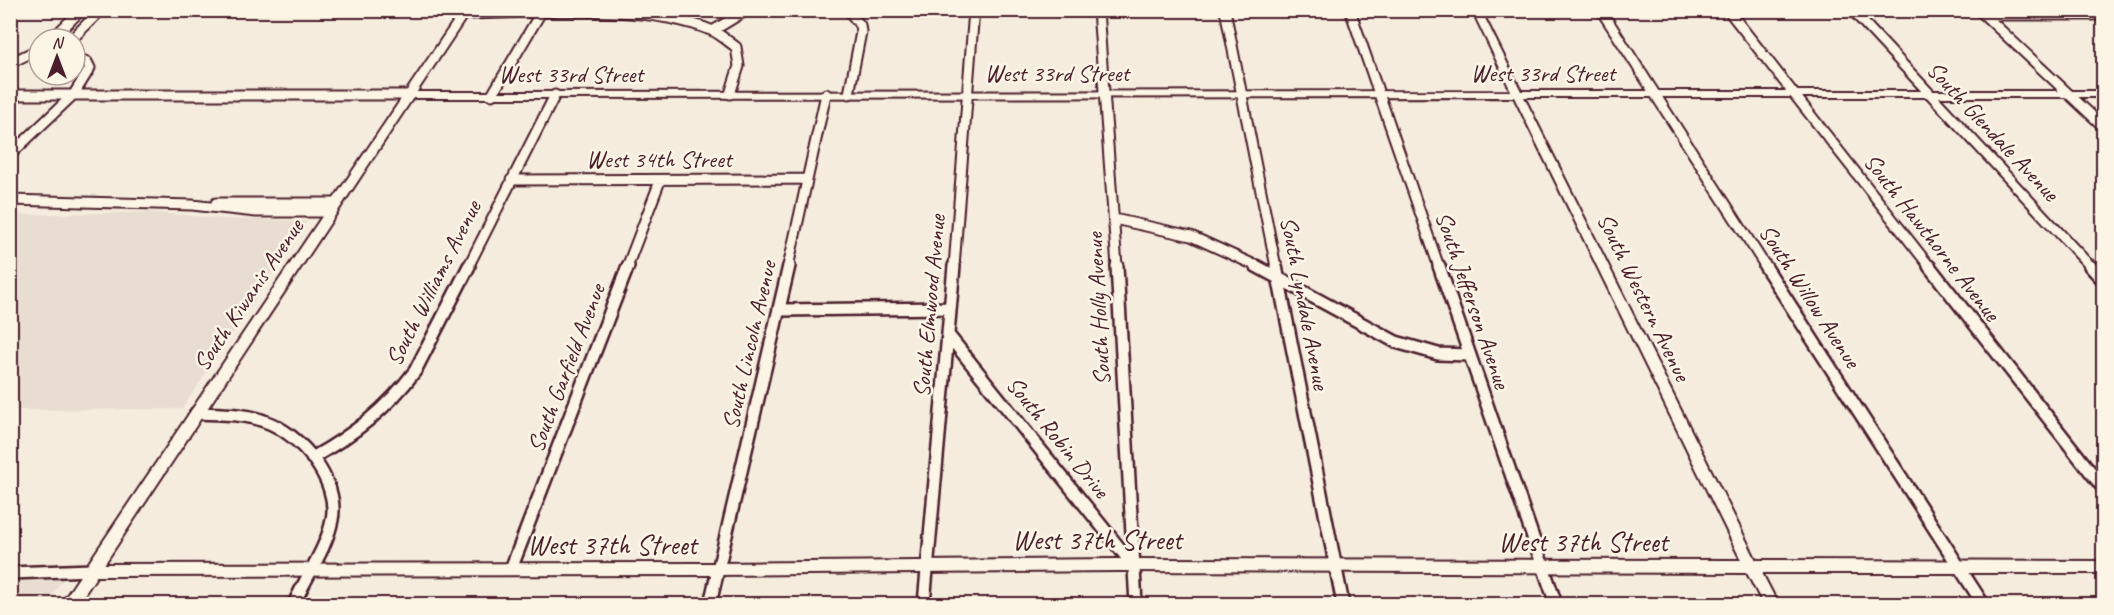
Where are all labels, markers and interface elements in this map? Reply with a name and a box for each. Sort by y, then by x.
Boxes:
north arrow [27,27,87,87]
text: N [52,33,65,53]
street label: South Glendale Avenue [1920,55,2067,209]
street label: West 33rd Street [985,58,1131,88]
street label: West 33rd Street [1471,58,1617,88]
street label: West 33rd Street [499,59,645,89]
street label: West 34th Street [586,144,734,174]
street label: South Hawthorne Avenue [1857,147,2008,329]
street label: South Williams Avenue [378,193,489,371]
street label: South Jefferson Avenue [1429,208,1518,395]
street label: South Western Avenue [1590,208,1699,388]
street label: South Kiwanis Avenue [186,211,311,377]
street label: South Elmwood Avenue [906,211,952,399]
street label: South Lyndale Avenue [1274,214,1337,394]
street label: South Willow Avenue [1752,219,1869,375]
street label: South Holly Avenue [1079,230,1117,386]
street label: South Lincoln Avenue [715,256,783,432]
street label: South Garfield Avenue [520,278,613,456]
street label: South Robin Drive [1000,370,1118,506]
street label: West 37th Street [1012,522,1184,557]
street label: West 37th Street [1498,524,1670,559]
street label: West 37th Street [527,527,699,562]

